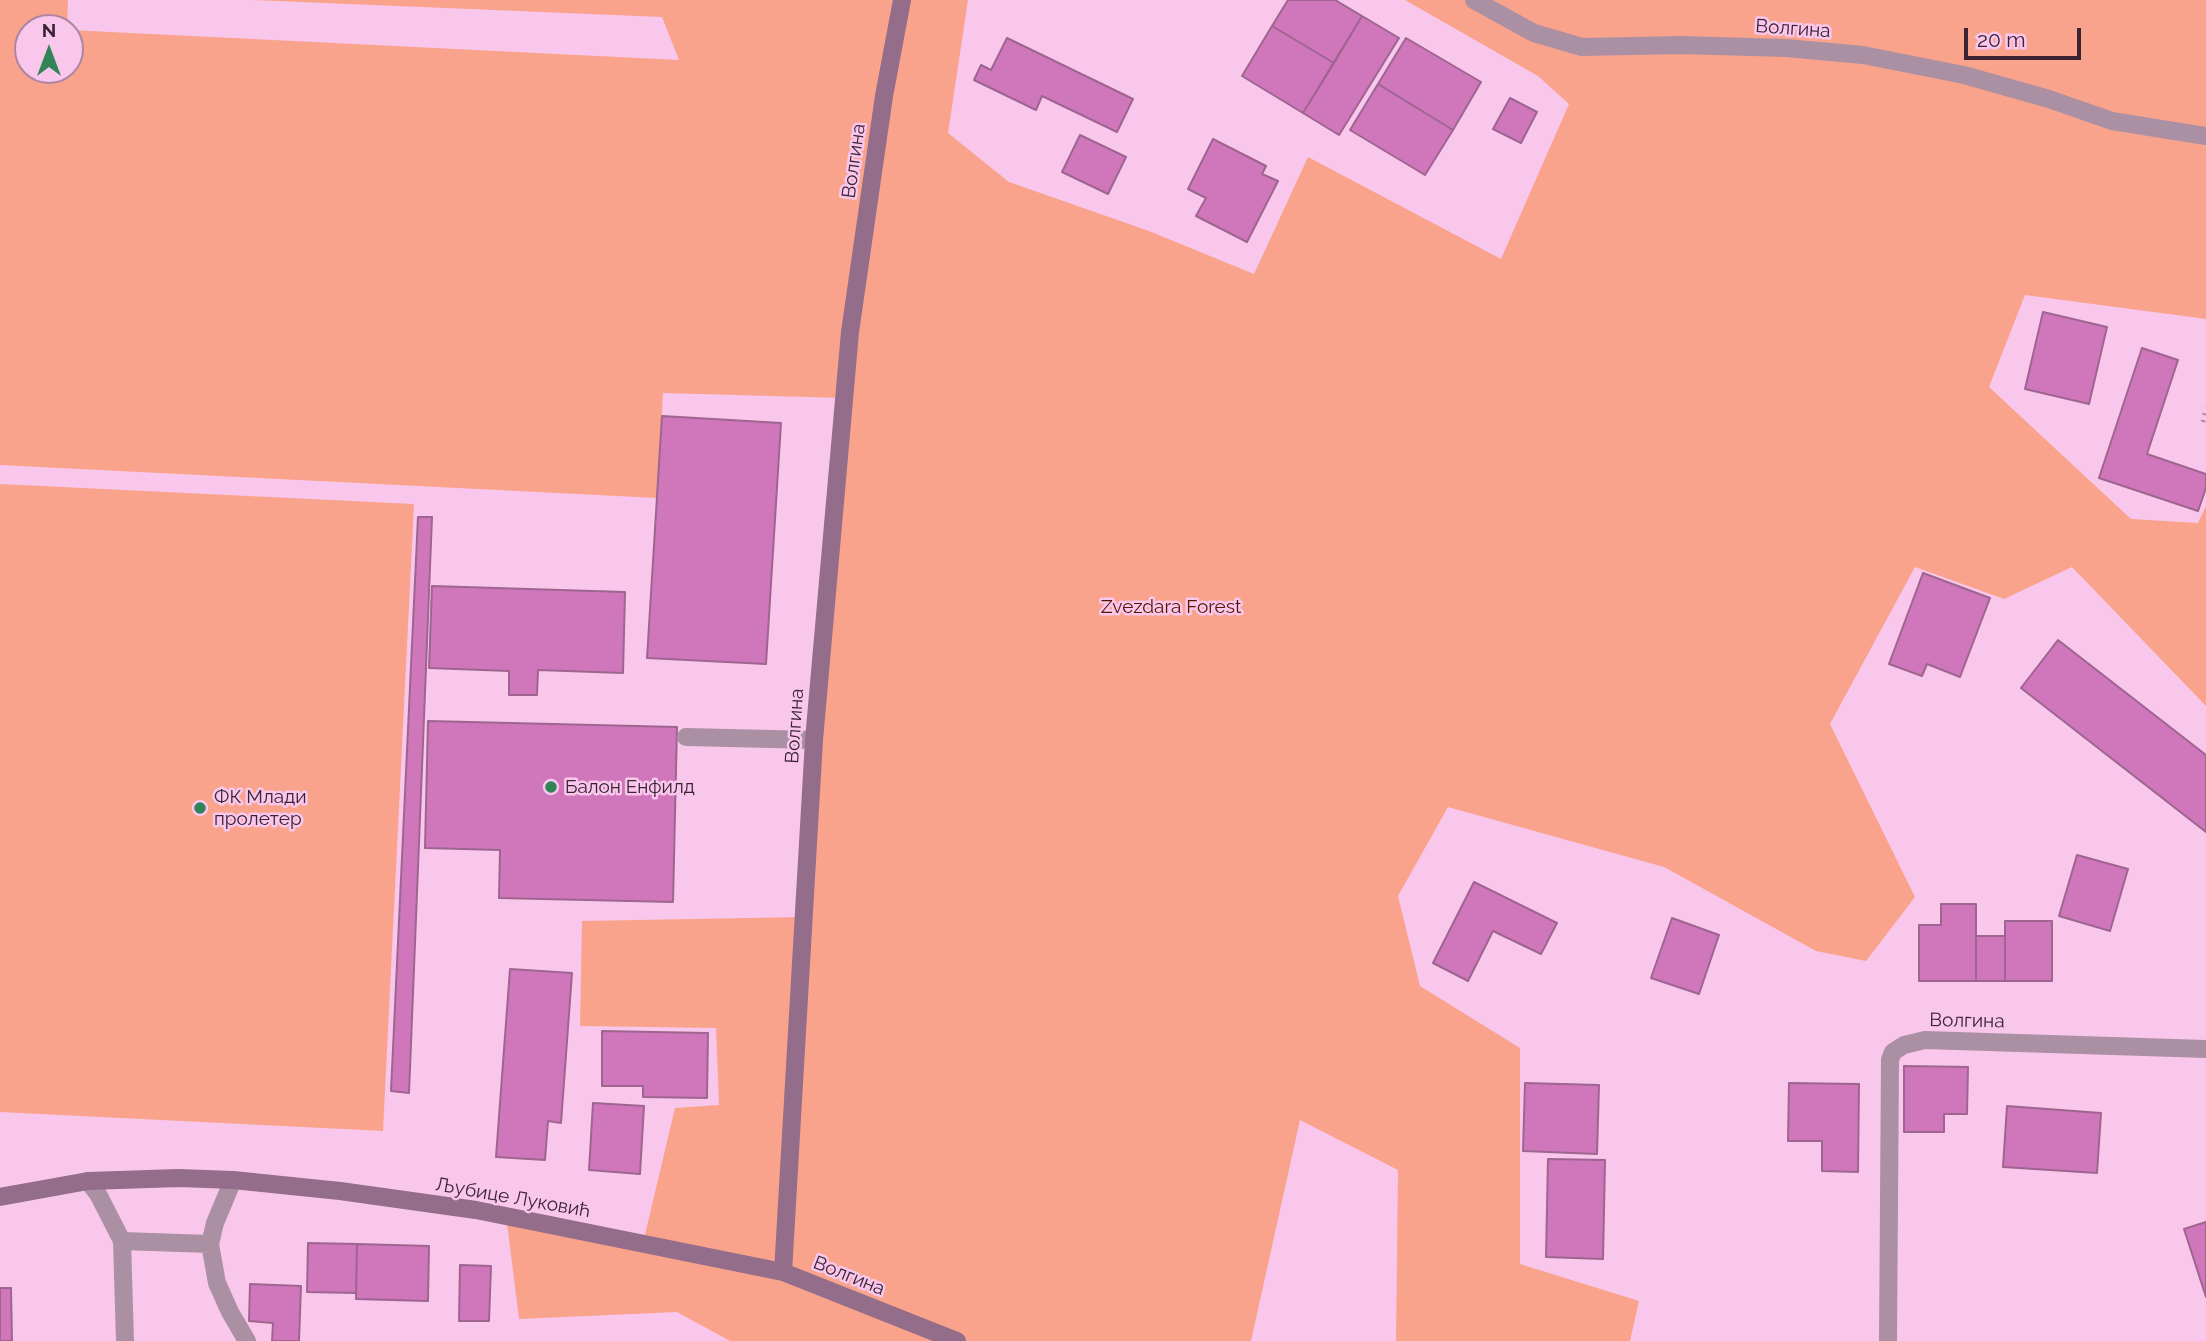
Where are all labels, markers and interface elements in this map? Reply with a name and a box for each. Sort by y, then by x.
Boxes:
north arrow [14,14,84,84]
scale bar [1968,14,2085,58]
street label: Волгина [1755,15,1831,43]
text: N [42,19,56,41]
text: 20 m [1977,27,2025,52]
street label: Волгина [837,122,871,200]
park label: Zvezdara Forest [1101,596,1241,618]
street label: Волгина [781,688,809,764]
place label: Балон Енфилд [565,776,695,798]
marker: Балон Енфилд [543,779,559,795]
place label: ФК Млади пролетер [214,786,306,830]
marker: ФК Млади пролетер [192,800,208,816]
street label: Волгина [1929,1009,2005,1033]
street label: Љубице Луковић [434,1173,592,1223]
street label: Волгина [810,1251,888,1301]

